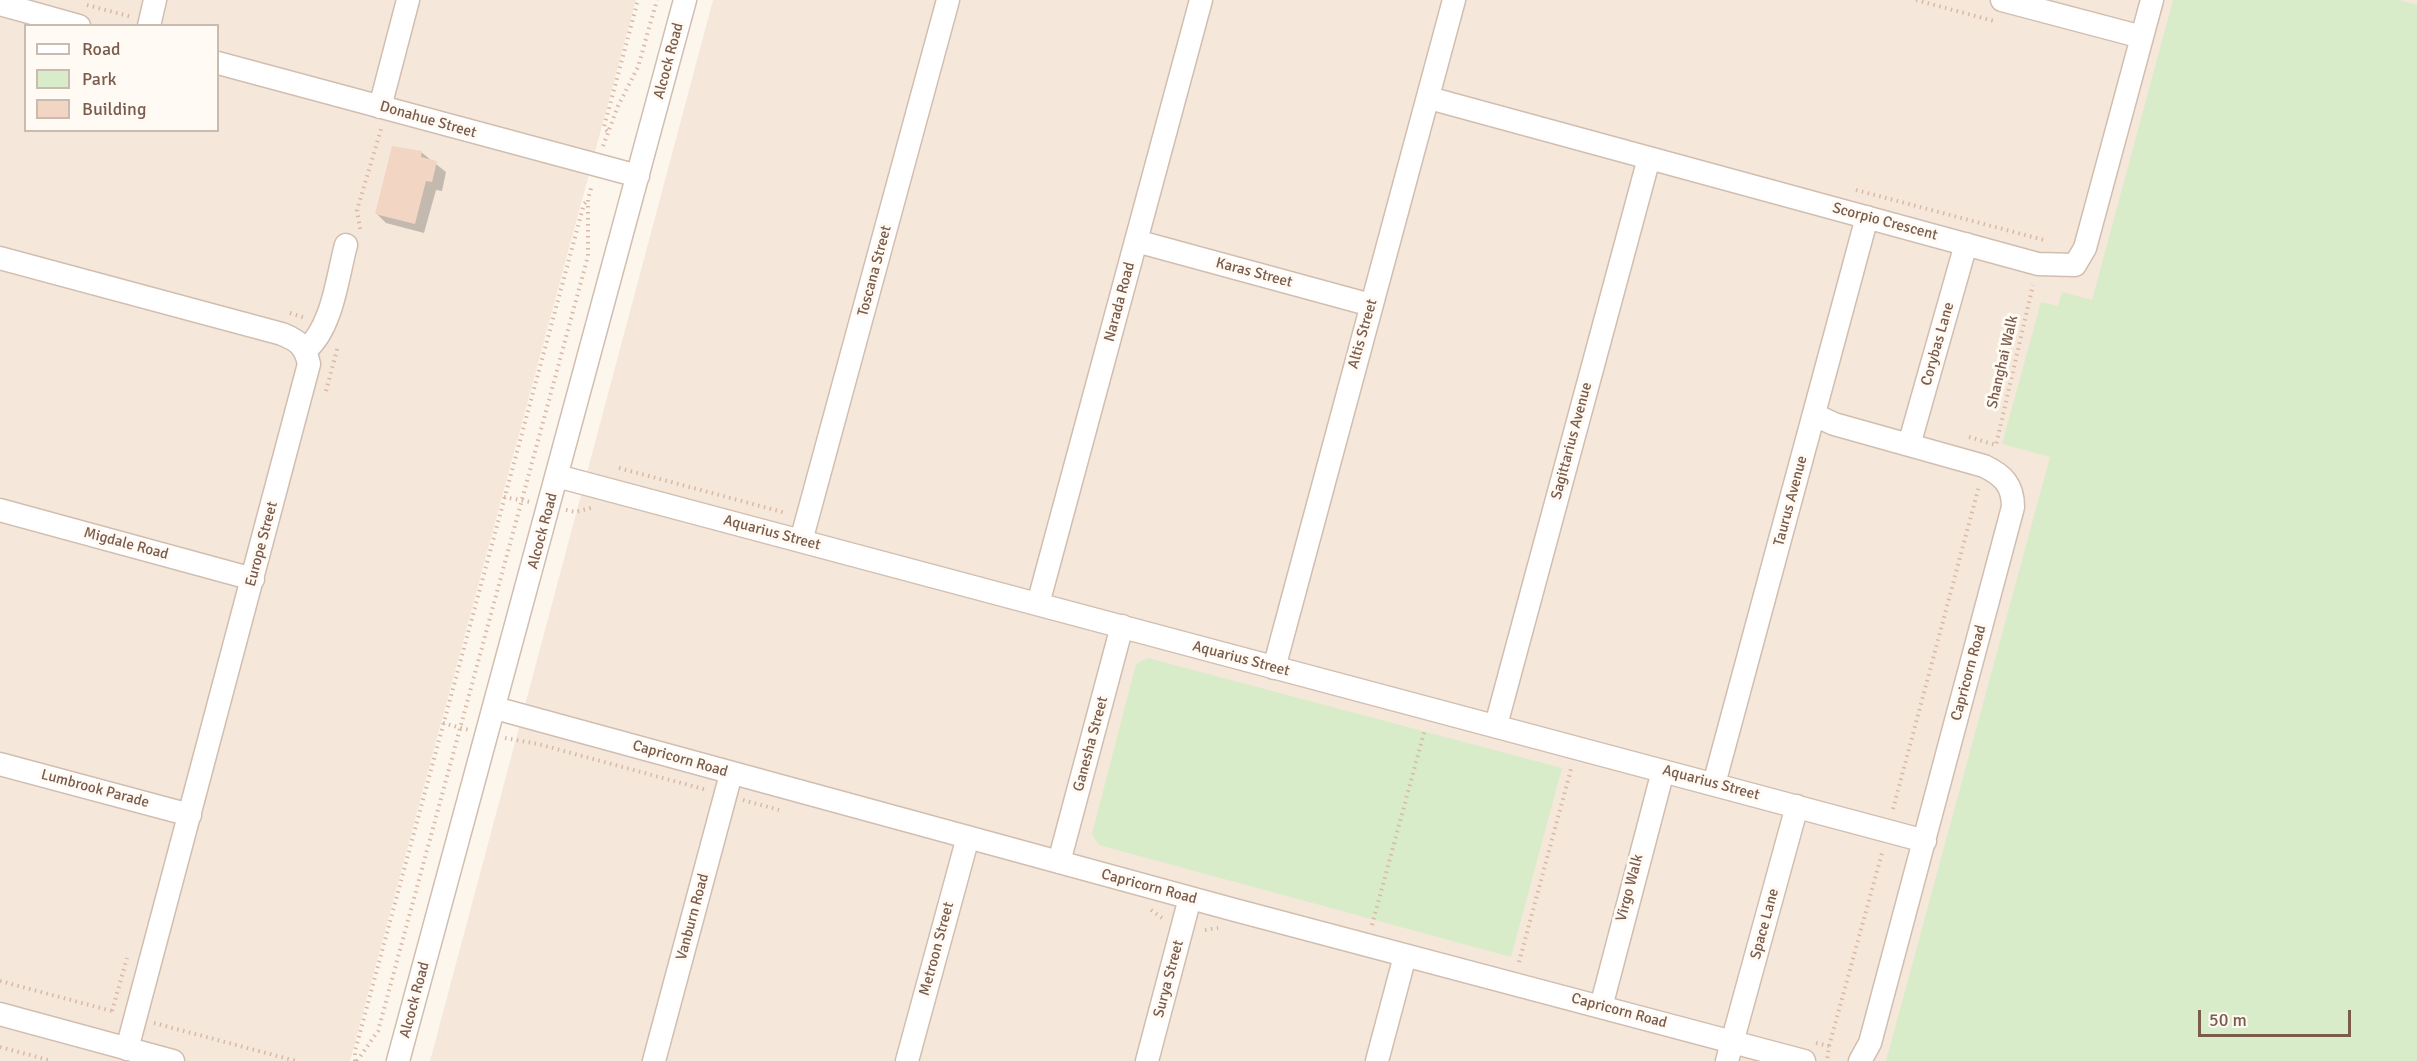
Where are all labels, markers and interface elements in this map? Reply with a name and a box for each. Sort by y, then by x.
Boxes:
street label: Alcock Road [650,21,688,101]
legend [24,24,219,132]
text: Road [82,38,121,60]
text: Park [82,68,117,90]
text: Building [82,98,146,120]
street label: Donahue Street [378,98,478,142]
street label: Scorpio Crescent [1830,199,1940,245]
street label: Toscana Street [854,224,896,318]
street label: Karas Street [1214,254,1294,292]
street label: Narada Road [1101,260,1139,344]
street label: Altis Street [1344,297,1382,371]
street label: Corybas Lane [1917,300,1959,388]
street label: Shanghai Walk [1984,314,2022,410]
street label: Sagittarius Avenue [1548,380,1596,502]
street label: Taurus Avenue [1770,454,1812,548]
street label: Alcock Road [524,491,562,571]
street label: Europe Street [242,499,282,589]
street label: Aquarius Street [721,511,823,555]
street label: Migdale Road [82,524,170,564]
street label: Capricorn Road [1948,623,1990,723]
street label: Aquarius Street [1190,637,1292,681]
street label: Ganesha Street [1070,695,1112,793]
street label: Capricorn Road [630,737,730,781]
street label: Aquarius Street [1660,761,1762,805]
street label: Lumbrook Parade [39,766,151,812]
street label: Virgo Walk [1612,852,1648,924]
street label: Capricorn Road [1099,866,1199,908]
street label: Vanburn Road [673,872,713,962]
street label: Space Lane [1747,887,1783,961]
street label: Metroon Street [916,900,958,998]
street label: Surya Street [1150,938,1188,1020]
street label: Alcock Road [396,960,434,1040]
street label: Capricorn Road [1569,990,1669,1032]
scale bar [2201,998,2354,1036]
text: 50 m [2209,1009,2247,1031]

